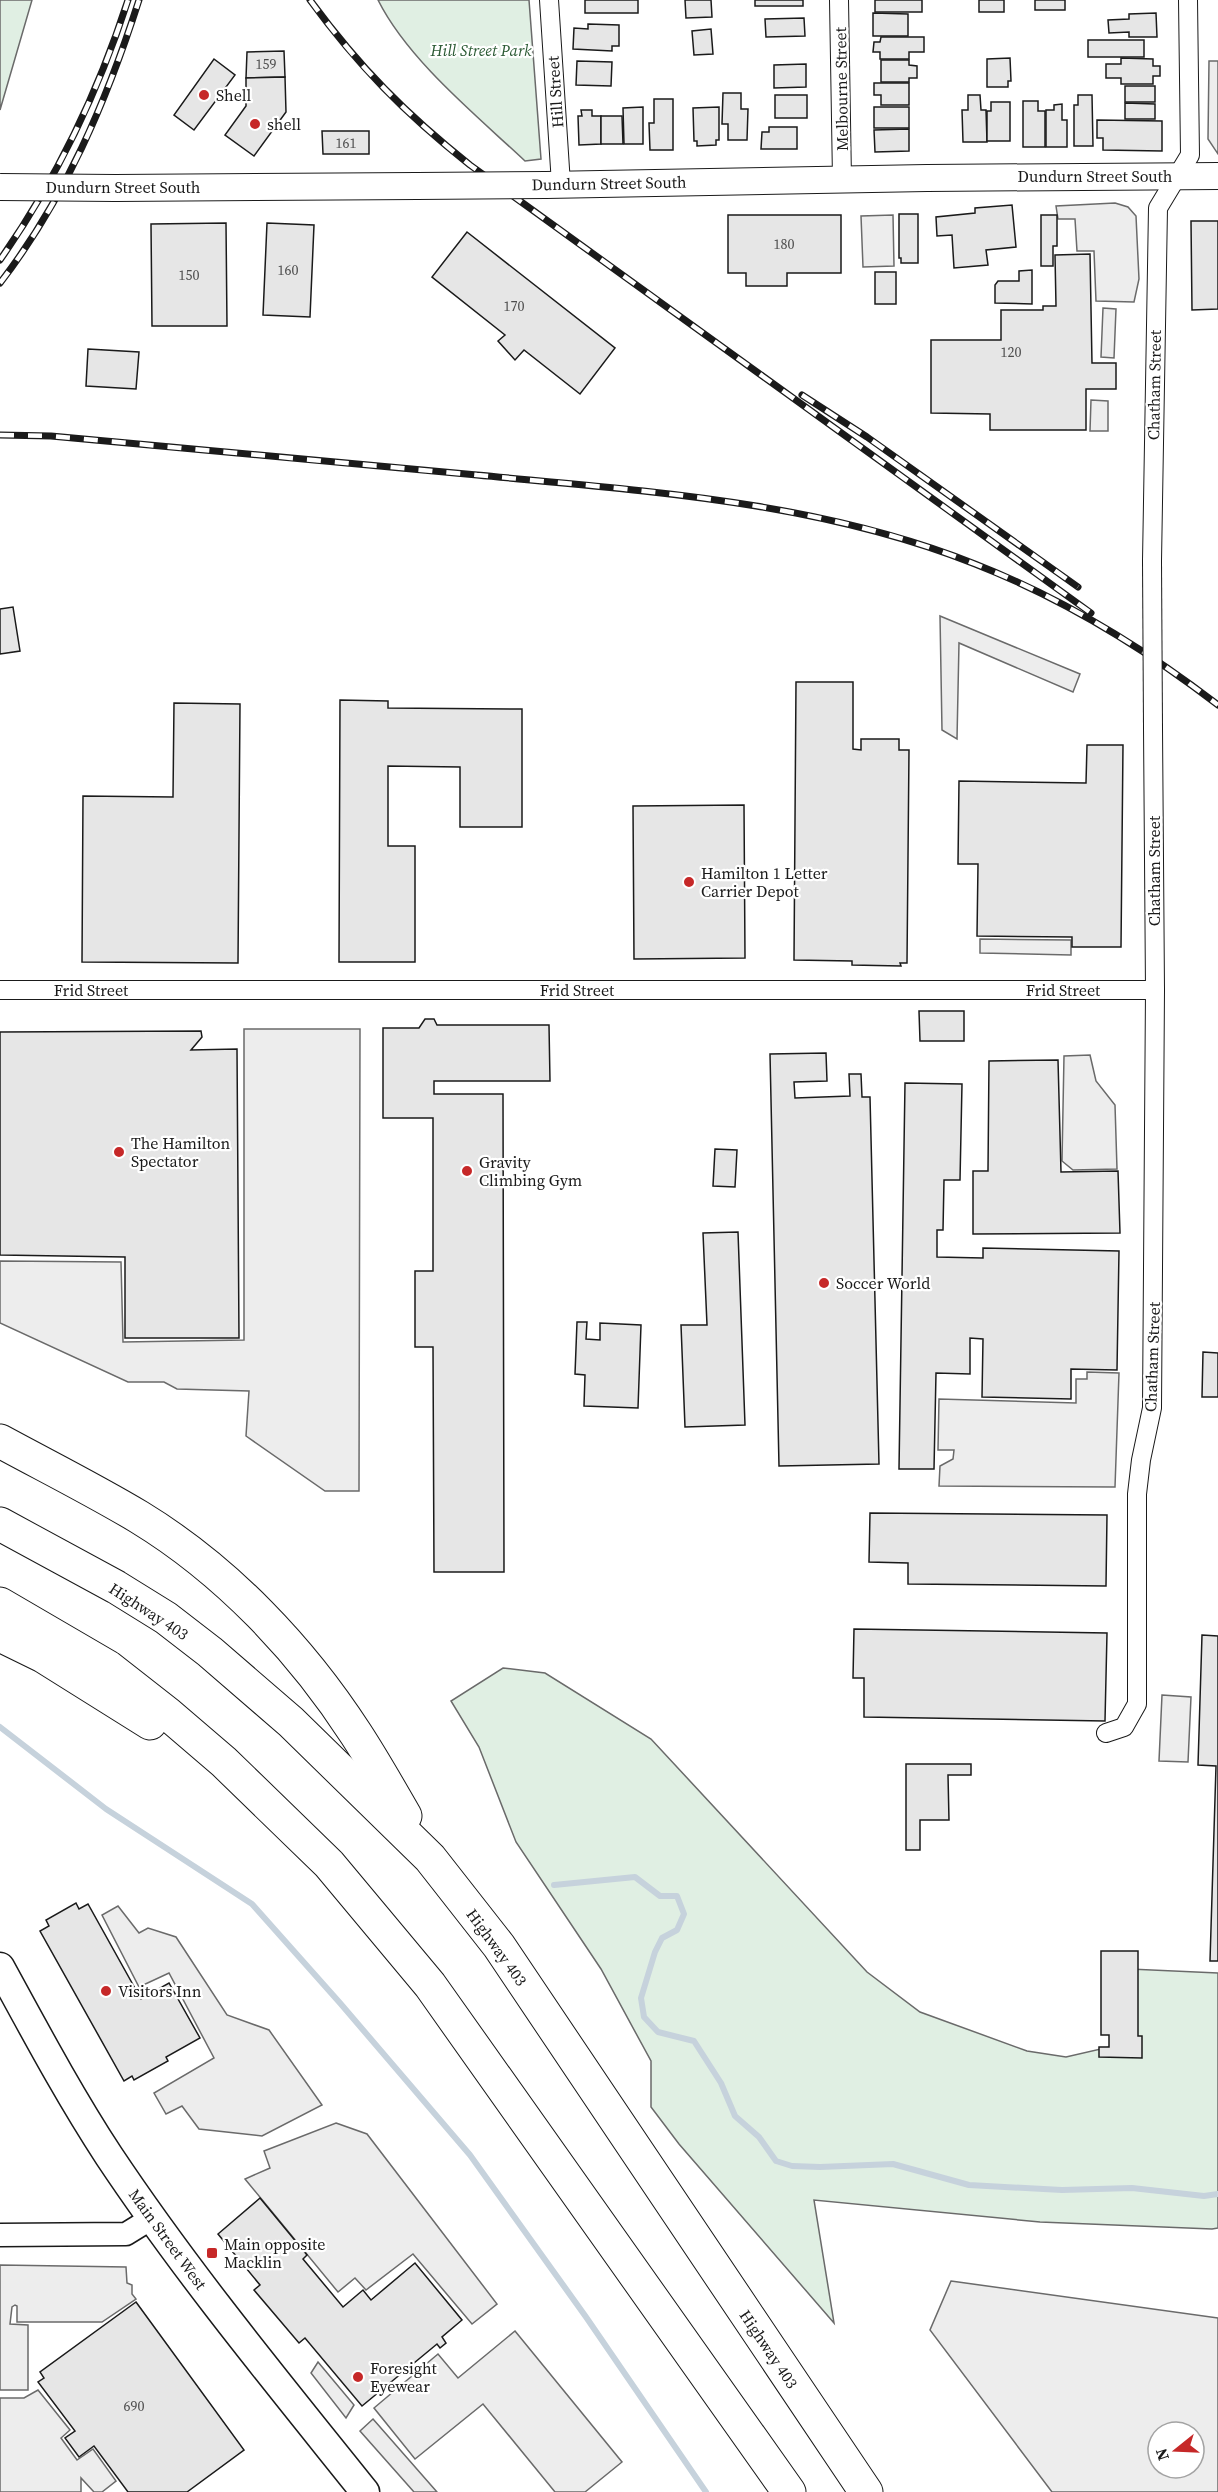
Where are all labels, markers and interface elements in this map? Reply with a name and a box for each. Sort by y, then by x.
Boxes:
street label: Melbourne Street [829,26,853,151]
park label: Hill Street Park [429,39,532,61]
house number: 159 [256,54,277,74]
street label: Hill Street [541,55,568,129]
place label: Shell [216,84,251,106]
marker: Shell [197,88,211,102]
place label: shell [267,113,301,135]
marker: shell [248,117,262,131]
house number: 161 [336,133,357,153]
street label: Dundurn Street South [1018,165,1173,187]
street label: Dundurn Street South [531,171,687,195]
street label: Dundurn Street South [46,176,201,198]
house number: 180 [774,234,795,254]
house number: 160 [278,260,299,280]
house number: 150 [179,265,200,285]
house number: 170 [504,296,525,316]
street label: Chatham Street [1142,329,1166,440]
house number: 120 [1001,342,1022,362]
street label: Chatham Street [1143,815,1165,926]
place label: Hamilton 1 Letter Carrier Depot [701,862,828,902]
marker: Hamilton 1 Letter Carrier Depot [682,875,696,889]
street label: Frid Street [54,979,129,1001]
street label: Frid Street [540,979,615,1001]
street label: Frid Street [1026,979,1101,1001]
place label: The Hamilton Spectator [131,1132,230,1172]
marker: The Hamilton Spectator [112,1145,126,1159]
place label: Gravity Climbing Gym [479,1151,582,1191]
marker: Gravity Climbing Gym [460,1164,474,1178]
place label: Soccer World [836,1272,930,1294]
marker: Soccer World [817,1276,831,1290]
street label: Chatham Street [1139,1301,1165,1412]
street label: Highway 403 [105,1577,193,1645]
street label: Highway 403 [461,1904,533,1990]
place label: Visitors Inn [118,1980,202,2002]
marker: Visitors Inn [99,1984,113,1998]
street label: Main Street West [124,2184,213,2294]
place label: Main opposite Macklin [224,2233,325,2273]
marker: Main opposite Macklin [205,2246,219,2260]
street label: Highway 403 [735,2305,803,2393]
place label: Foresight Eyewear [370,2357,438,2397]
marker: Foresight Eyewear [351,2370,365,2384]
house number: 690 [124,2396,145,2416]
north arrow [1146,2420,1206,2480]
text: N [1149,2445,1174,2464]

